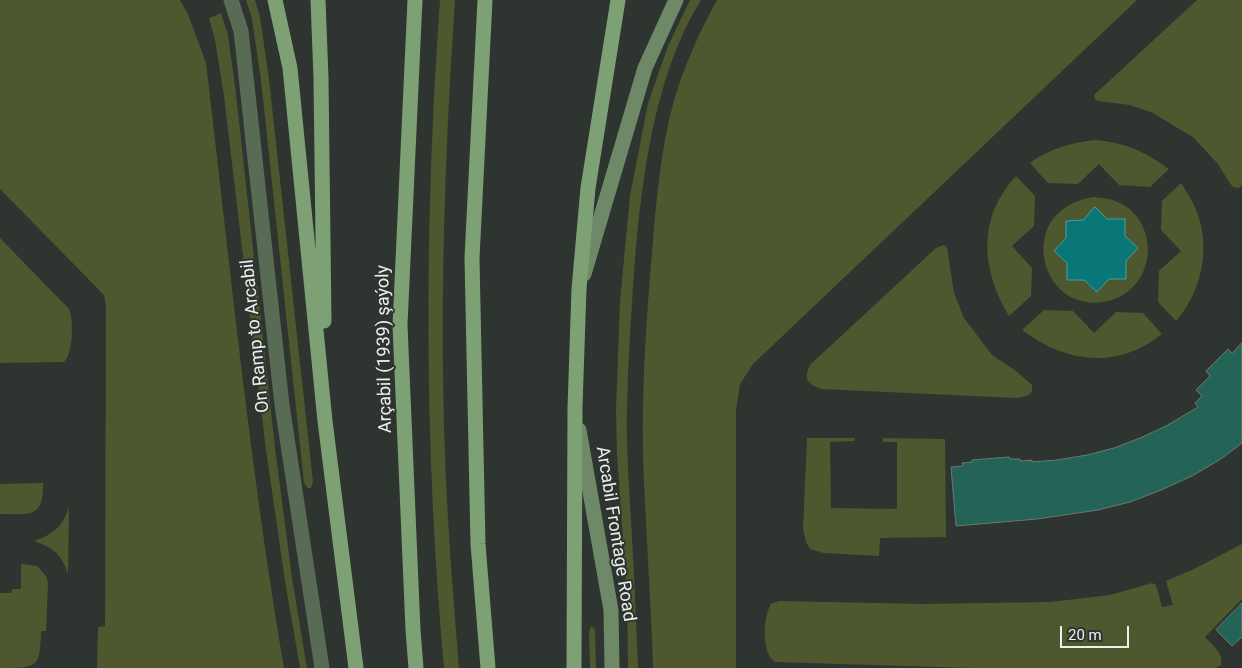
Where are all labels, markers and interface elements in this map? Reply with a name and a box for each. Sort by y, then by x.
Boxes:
street label: On Ramp to Arcabil [237,258,275,414]
street label: Arçabil (1939) şaýoly [373,265,397,433]
street label: Arcabil Frontage Road [590,445,640,623]
scale bar [1062,616,1131,648]
text: 20 m [1068,626,1102,644]

